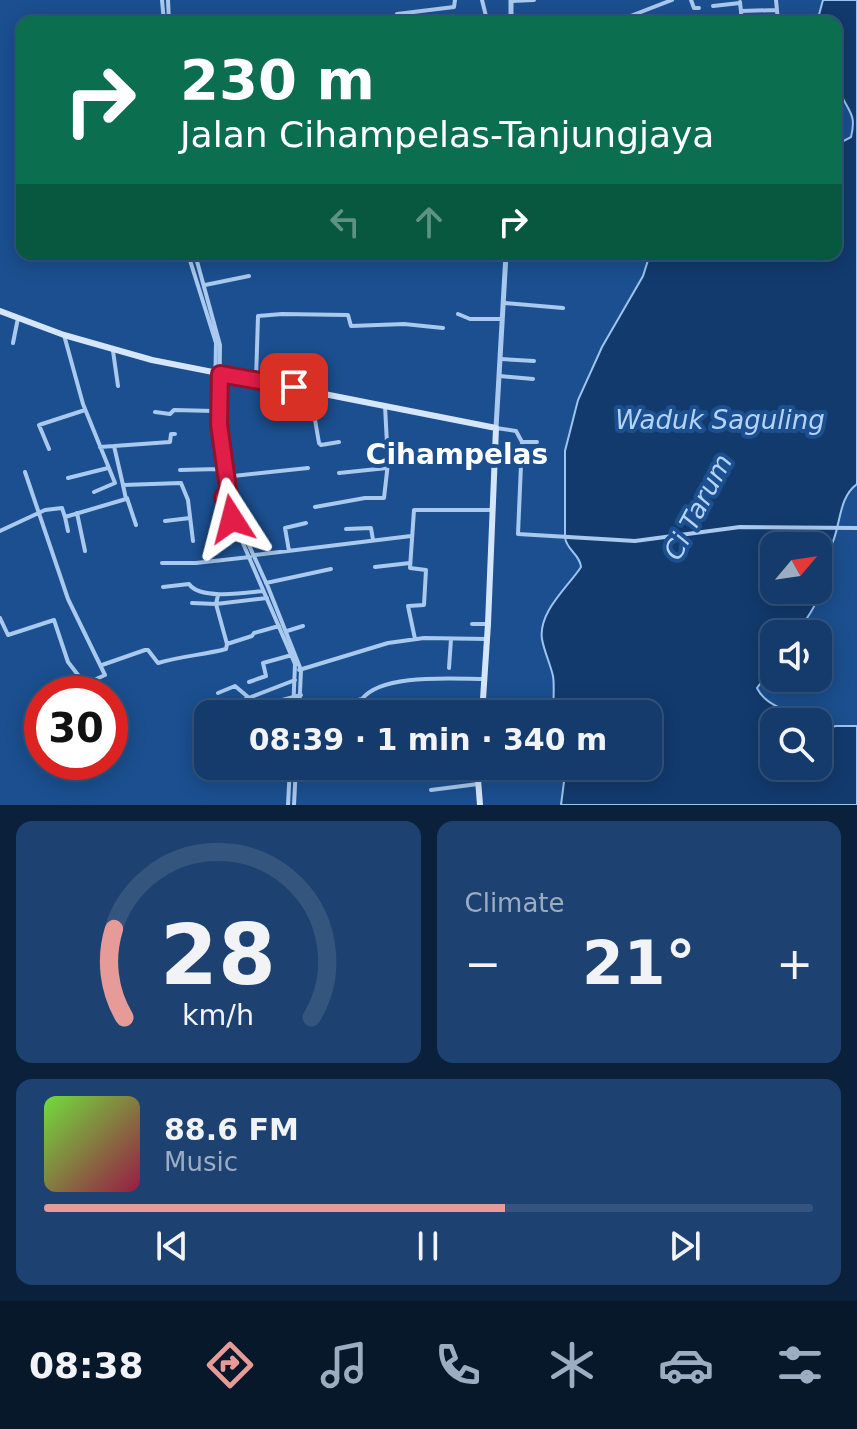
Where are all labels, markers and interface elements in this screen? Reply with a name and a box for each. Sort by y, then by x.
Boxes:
text: 230 m [180,47,375,112]
icon: right [48,48,152,152]
text: Jalan Cihampelas-Tanjungjaya [180,114,714,155]
icon: left [323,200,367,244]
icon: ahead [407,200,451,244]
icon: right [491,200,535,244]
pin [260,353,328,421]
icon: arrive [272,365,316,409]
water label: Waduk Saguling [615,405,825,435]
district label: Cihampelas [366,438,548,471]
water label: Ci Tarum [658,449,738,565]
position arrow [190,477,274,561]
north arrow [760,532,832,604]
map controls [760,532,832,780]
button: sound [760,620,832,692]
speed limit sign: 30 [24,676,128,780]
button: search [760,708,832,780]
text: 08:39 · 1 min · 340 m [249,722,607,757]
text: Climate [465,888,565,918]
text: 28 [160,907,276,1004]
text: 21° [582,928,696,998]
text: − [465,938,501,989]
text: + [776,938,813,989]
text: km/h [182,998,254,1032]
text: 88.6 FM [164,1112,299,1147]
text: Music [164,1147,238,1177]
icon: previous [150,1224,194,1268]
icon: pause [406,1224,450,1268]
icon: next [663,1224,707,1268]
icon: directions [202,1337,258,1393]
icon: music [316,1337,372,1393]
icon: phone [430,1337,486,1393]
icon: climate [544,1337,600,1393]
icon: car [658,1337,714,1393]
icon: filters [772,1337,828,1393]
text: 08:38 [29,1345,144,1386]

